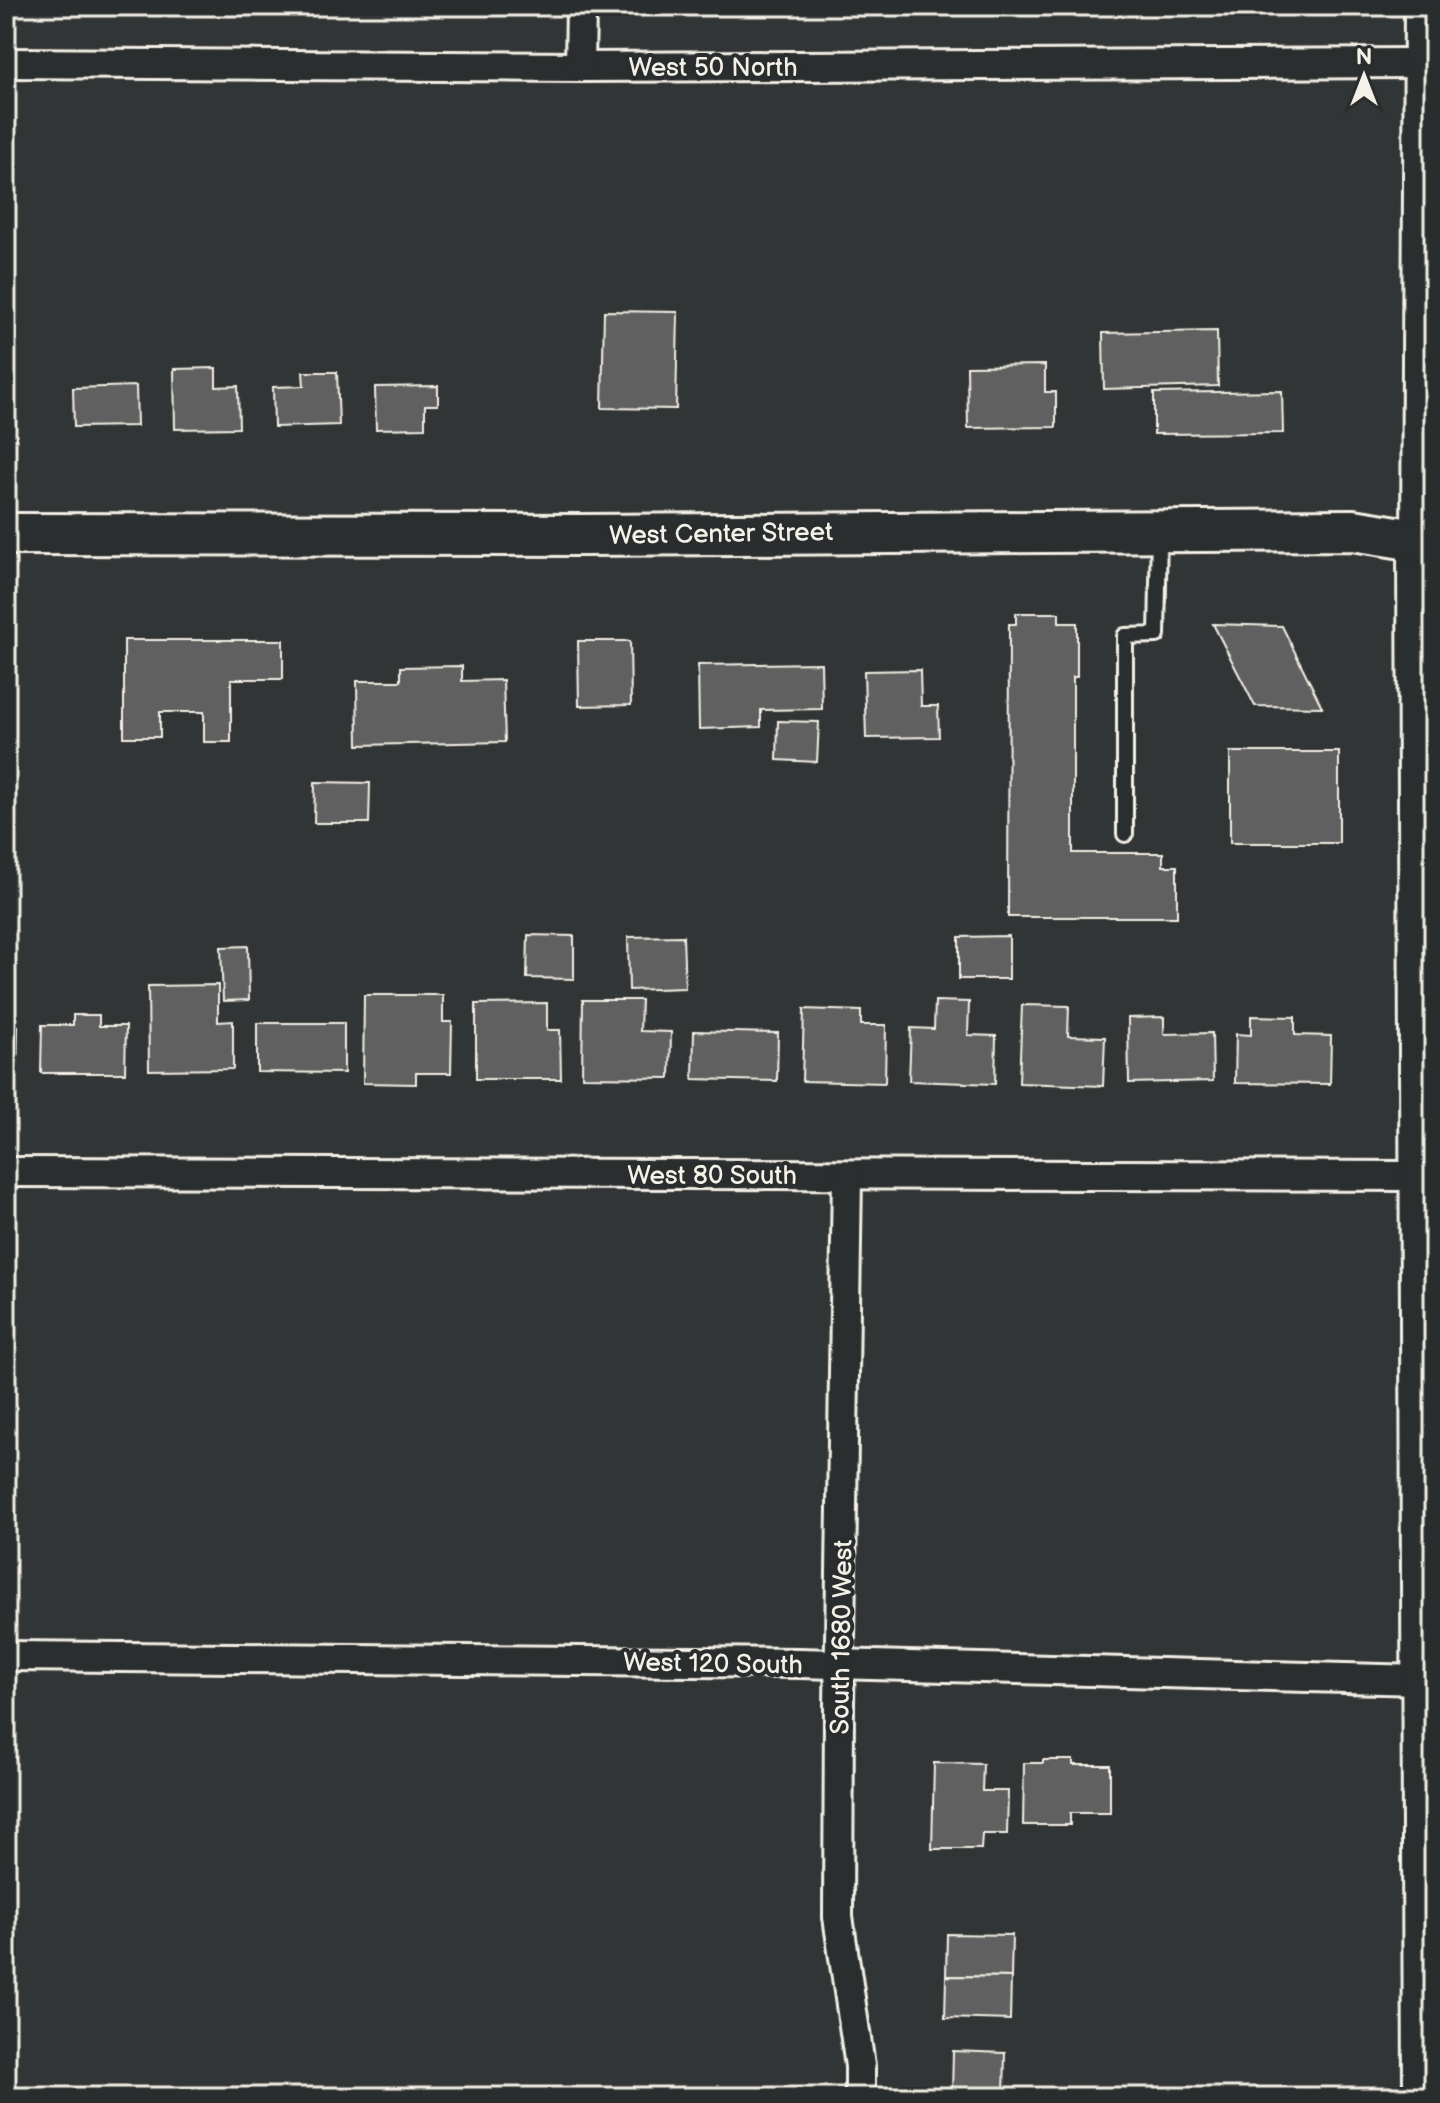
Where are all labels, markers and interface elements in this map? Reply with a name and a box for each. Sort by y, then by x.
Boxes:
north arrow [1324,36,1404,116]
text: N [1356,44,1372,71]
street label: West 50 North [628,53,798,84]
street label: West Center Street [609,517,833,552]
street label: West 80 South [627,1161,797,1192]
street label: South 1680 West [825,1539,860,1735]
street label: West 120 South [623,1647,803,1682]

